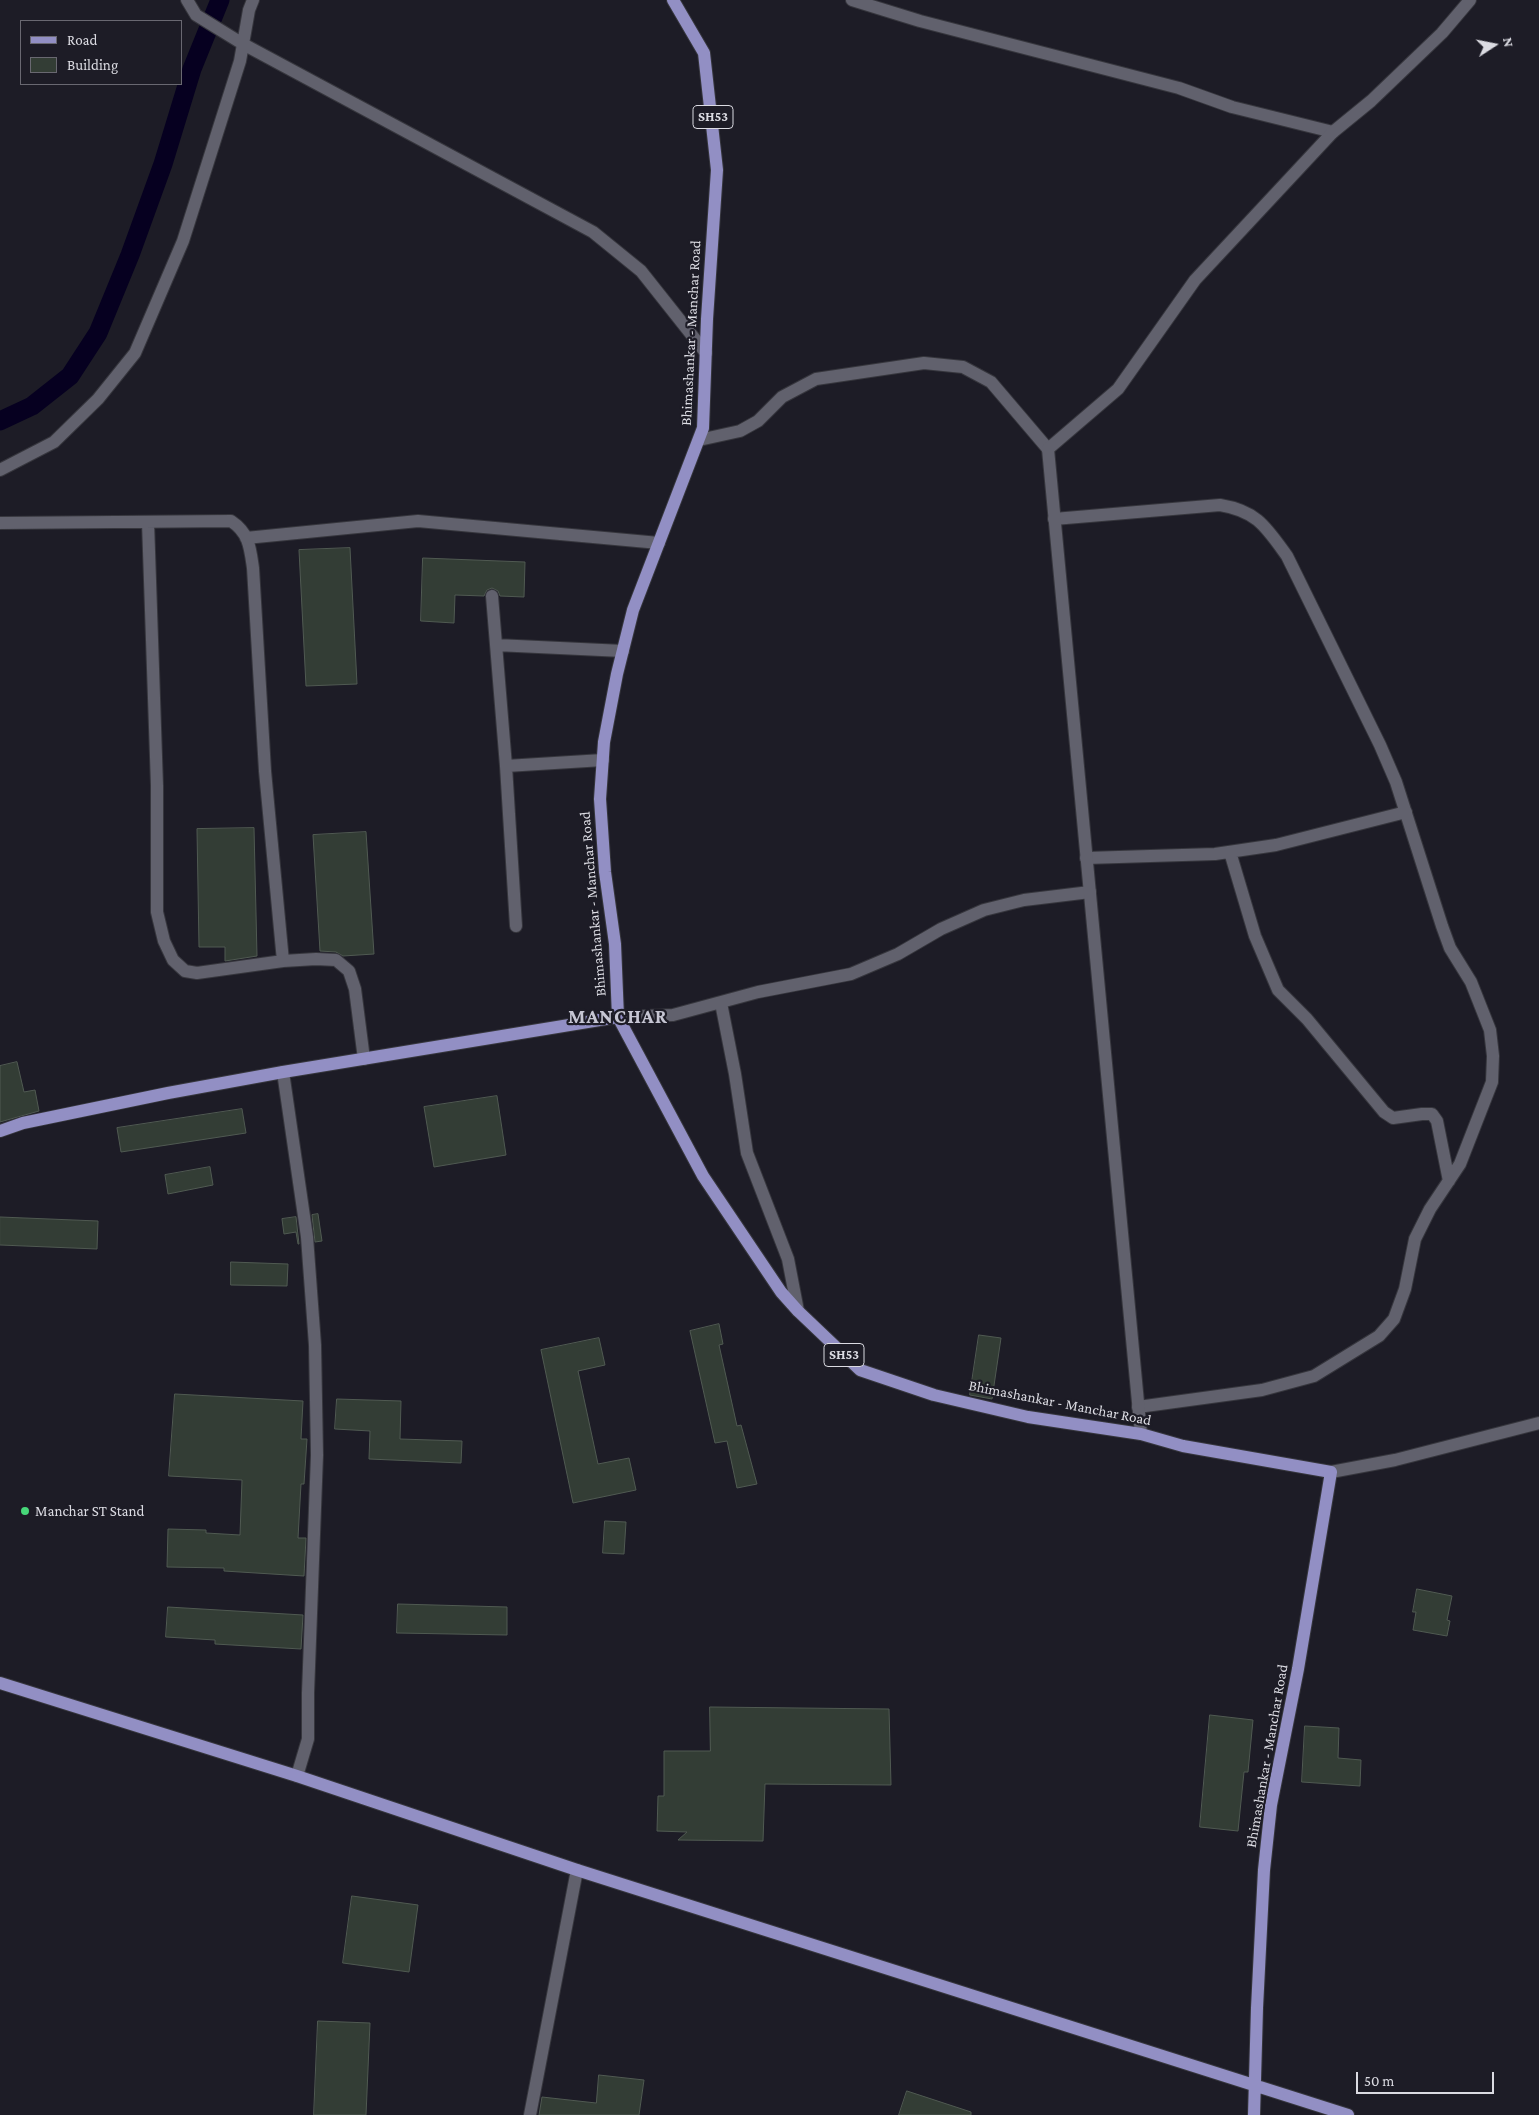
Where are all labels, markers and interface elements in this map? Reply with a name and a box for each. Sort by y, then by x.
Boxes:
legend [20,20,182,85]
north arrow [1469,20,1519,70]
text: Road [67,32,97,48]
text: N [1500,36,1517,48]
text: Building [67,57,118,73]
road number: SH53 [693,105,733,128]
street label: Bhimashankar - Manchar Road [677,240,705,426]
street label: Bhimashankar - Manchar Road [576,811,610,997]
district label: MANCHAR [567,1005,669,1029]
road number: SH53 [824,1344,864,1366]
street label: Bhimashankar - Manchar Road [967,1376,1153,1430]
place label: Manchar ST Stand [35,1502,144,1520]
marker: Manchar ST Stand [19,1505,31,1517]
street label: Bhimashankar - Manchar Road [1242,1663,1292,1849]
scale bar [1359,2062,1496,2094]
text: 50 m [1364,2073,1394,2089]

